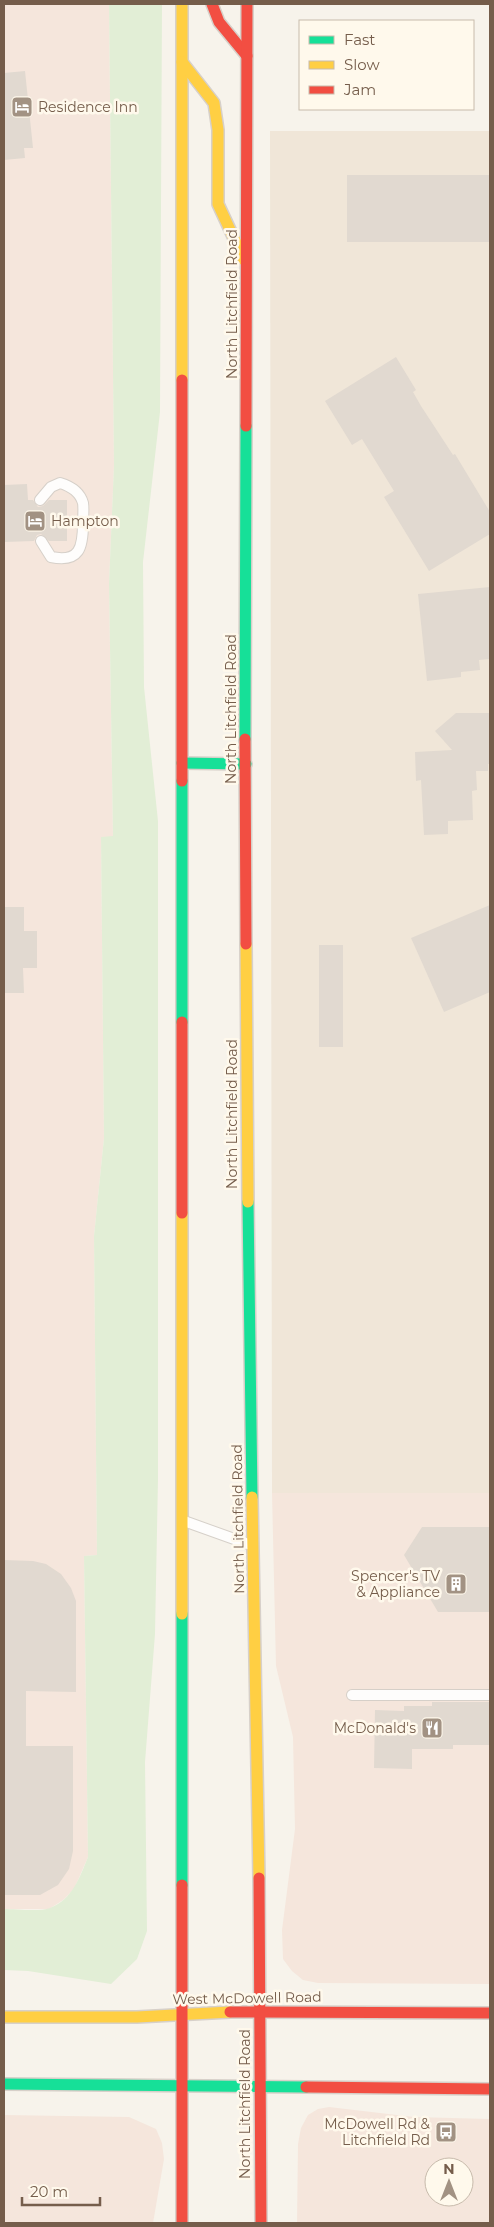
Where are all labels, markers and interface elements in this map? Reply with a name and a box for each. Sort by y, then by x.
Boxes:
legend [299,20,474,110]
text: Fast [344,30,375,49]
text: Slow [344,55,380,74]
text: Jam [343,80,376,99]
hotel icon: Residence Inn [10,95,34,119]
place label: Residence Inn [38,98,138,116]
street label: North Litchfield Road [223,229,241,379]
hotel icon: Hampton [23,509,47,533]
place label: Hampton [51,512,119,530]
street label: North Litchfield Road [222,634,240,784]
street label: North Litchfield Road [223,1039,241,1189]
street label: North Litchfield Road [228,1444,248,1594]
place label: Spencer's TV & Appliance [351,1567,440,1601]
building icon: Spencer's TV & Appliance [444,1572,468,1596]
restaurant icon: McDonald's [420,1716,444,1740]
place label: McDonald's [334,1719,416,1737]
street label: West McDowell Road [172,1988,322,2008]
street label: North Litchfield Road [236,2029,254,2179]
place label: McDowell Rd & Litchfield Rd [324,2115,431,2149]
bus stop icon: McDowell Rd & Litchfield Rd [434,2120,458,2144]
north arrow [424,2157,474,2207]
text: N [443,2160,455,2178]
scale bar [22,2174,100,2206]
text: 20 m [30,2182,68,2201]

